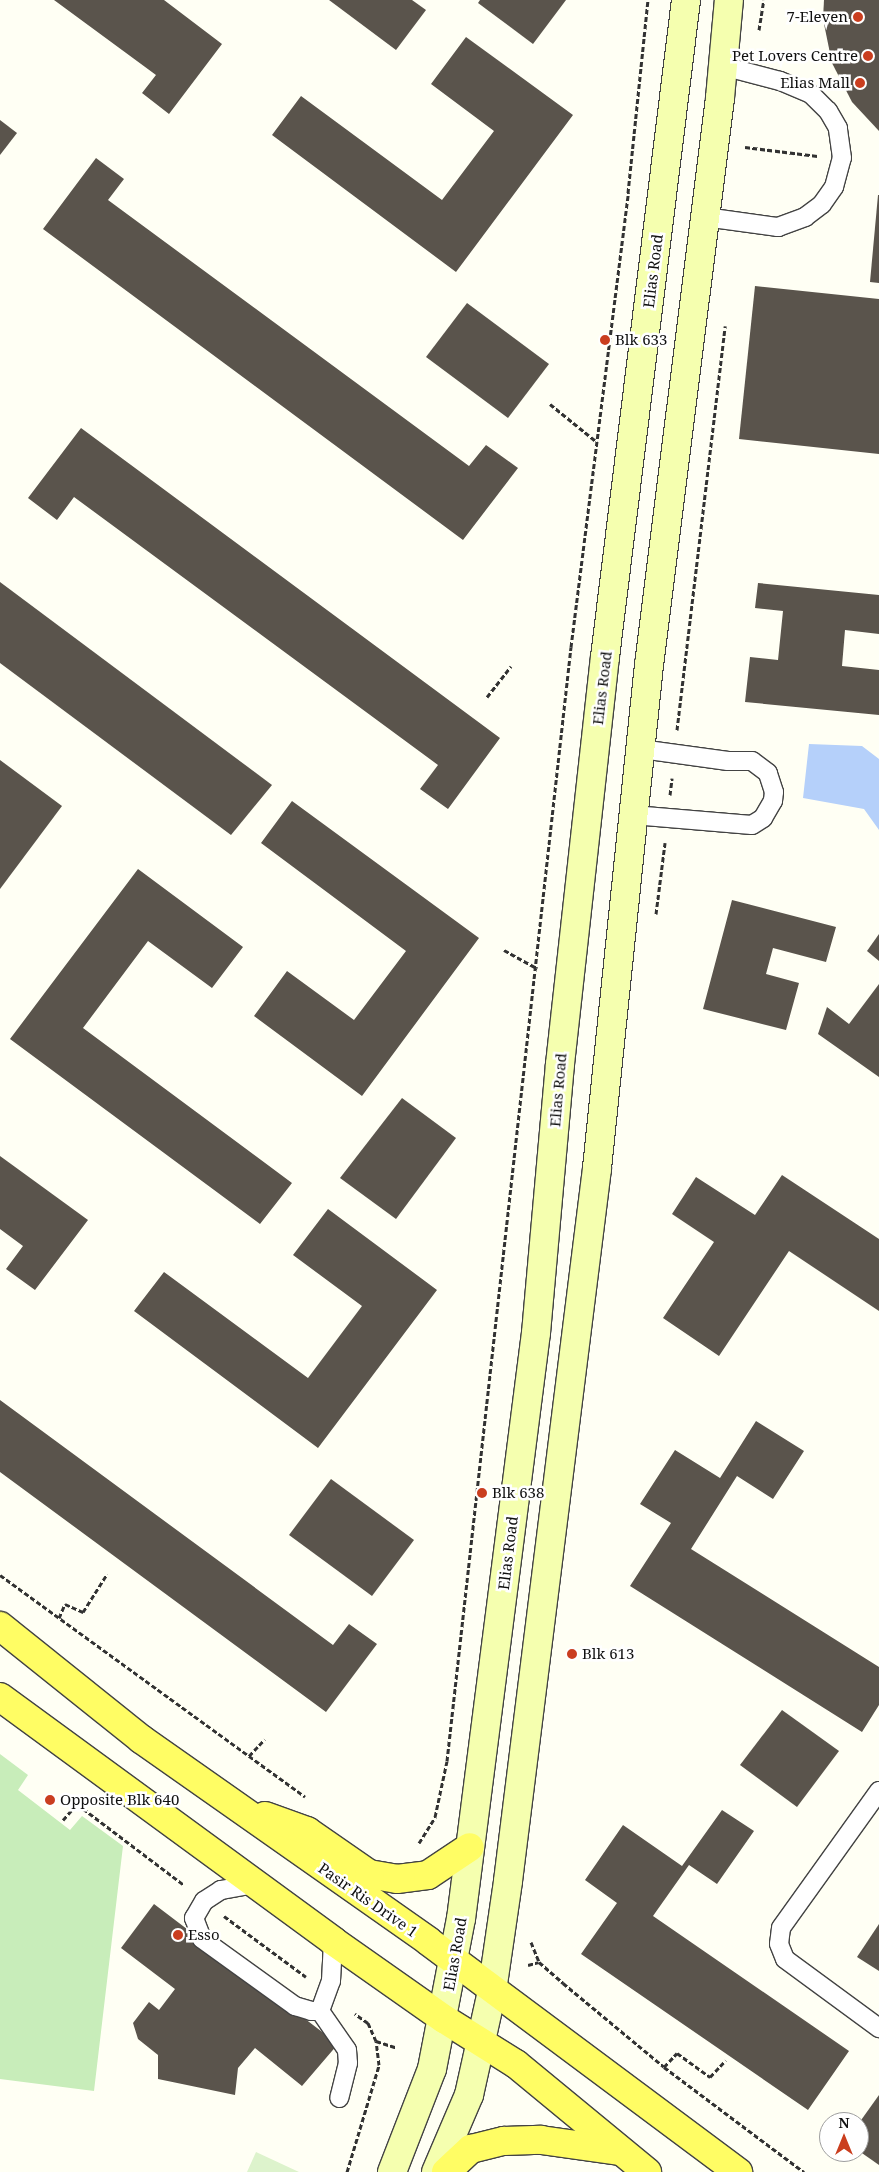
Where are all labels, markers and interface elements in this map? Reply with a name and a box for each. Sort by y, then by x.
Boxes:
place label: 7-Eleven [787,8,848,26]
marker: 7-Eleven [852,11,864,23]
place label: Pet Lovers Centre [732,47,858,65]
marker: Pet Lovers Centre [862,50,874,62]
place label: Elias Mall [780,74,850,92]
marker: Elias Mall [854,77,866,89]
street label: Elias Road [640,233,666,309]
place label: Blk 633 [615,331,667,349]
marker: Blk 633 [599,334,611,346]
street label: Elias Road [589,650,615,726]
street label: Elias Road [546,1052,570,1128]
place label: Blk 638 [492,1484,544,1502]
marker: Blk 638 [476,1487,488,1499]
street label: Elias Road [495,1515,521,1591]
place label: Blk 613 [582,1645,634,1663]
marker: Blk 613 [566,1648,578,1660]
place label: Opposite Blk 640 [60,1791,179,1809]
marker: Opposite Blk 640 [44,1794,56,1806]
street label: Pasir Ris Drive 1 [315,1859,421,1941]
street label: Elias Road [440,1916,470,1992]
place label: Esso [188,1926,220,1944]
marker: Esso [172,1929,184,1941]
north arrow [819,2112,869,2162]
text: N [838,2113,850,2132]

